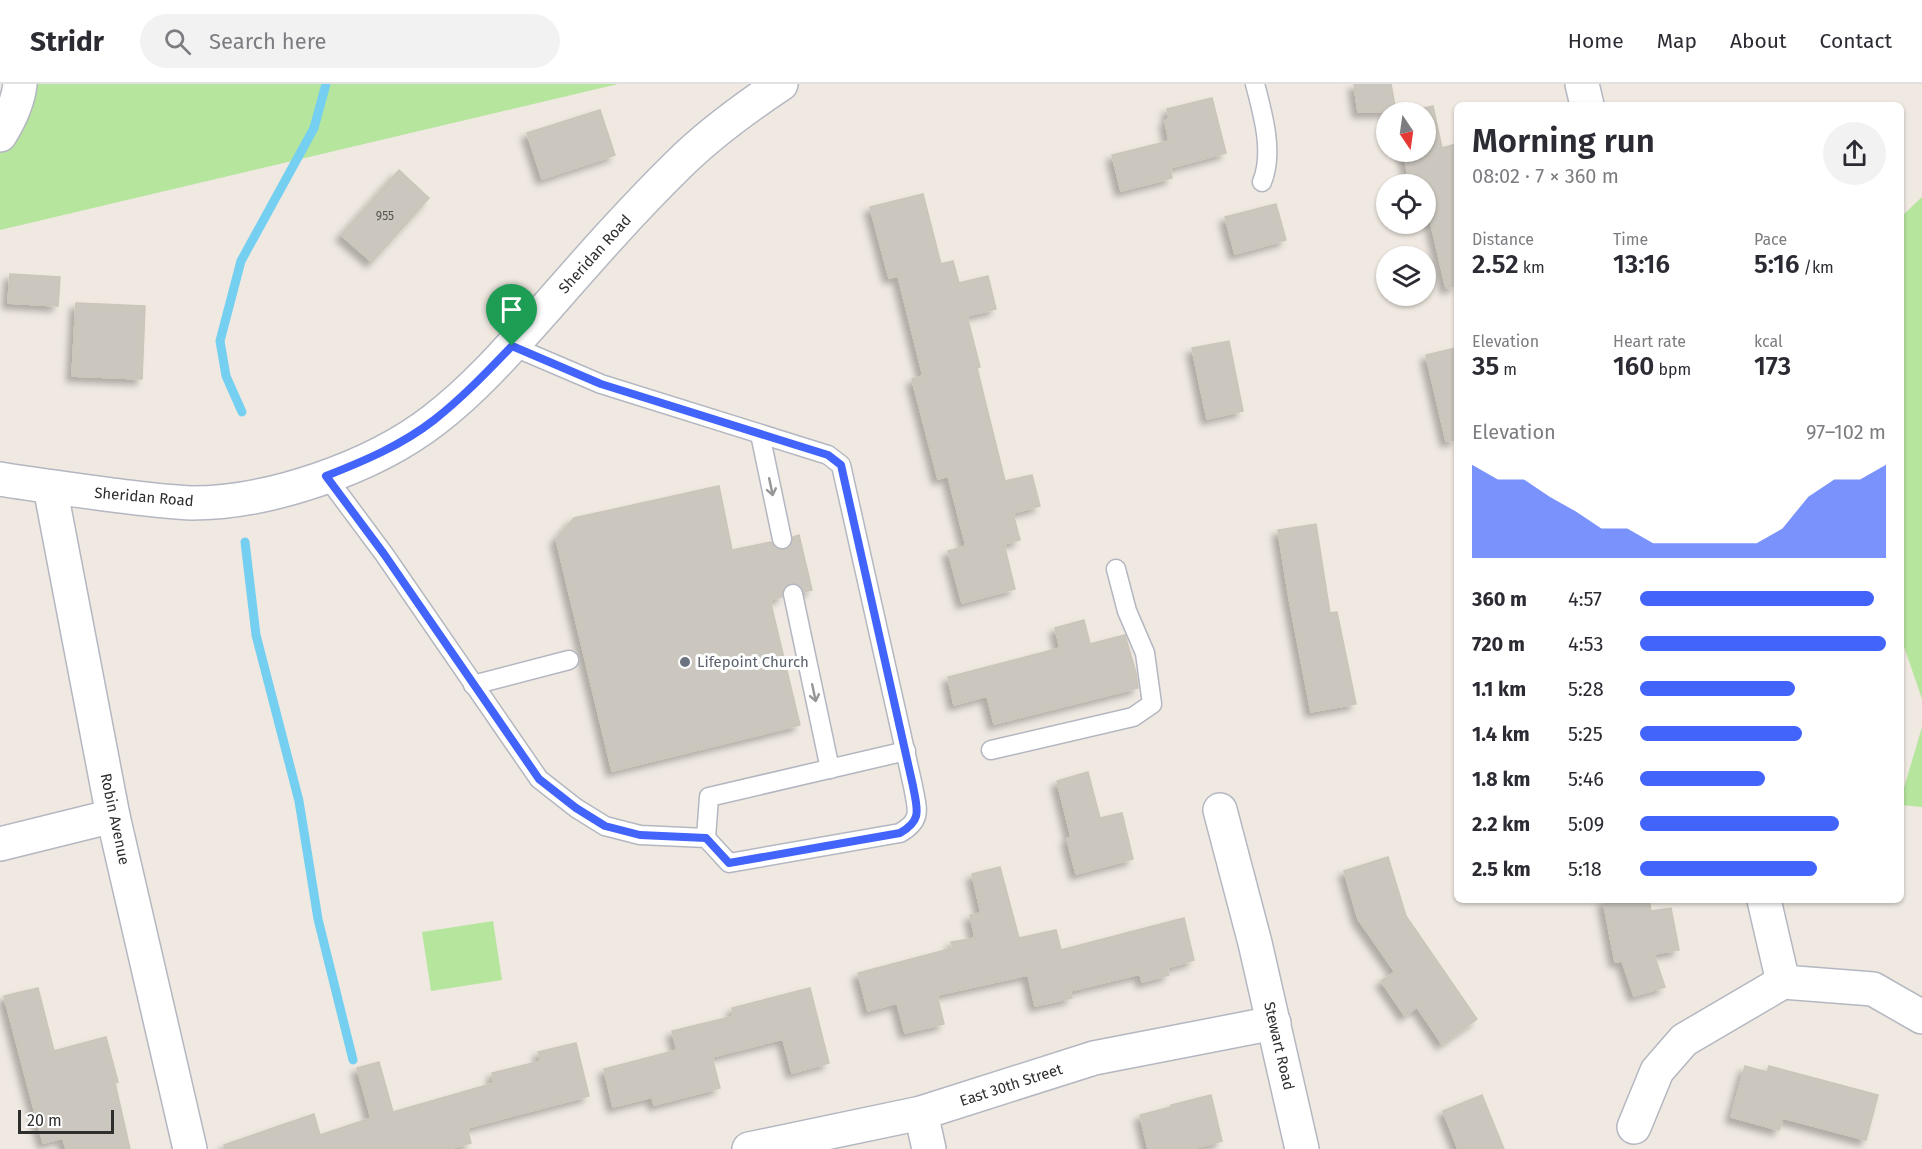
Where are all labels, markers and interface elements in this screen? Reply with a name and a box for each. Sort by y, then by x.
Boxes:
search box [140,14,560,68]
text: Stridr [30,25,104,58]
icon: search [161,25,194,58]
text: Search here [209,28,327,55]
text: Home [1568,28,1624,54]
text: Map [1657,28,1697,54]
text: About [1730,28,1787,54]
text: Contact [1820,28,1892,54]
north arrow [1376,102,1436,162]
map controls [1376,102,1436,306]
text: Morning run [1472,121,1655,161]
button: share [1823,122,1886,185]
text: 08:02 · 7 × 360 m [1472,164,1619,188]
button: locate [1376,174,1436,234]
house number: 955 [376,209,394,223]
street label: Sheridan Road [555,211,635,297]
text: Distance [1472,230,1534,249]
text: Time [1613,230,1648,249]
text: Pace [1754,230,1787,249]
button: layers [1376,246,1436,306]
text: 2.52 [1472,249,1519,280]
text: 13:16 [1613,249,1670,280]
text: 5:16 [1754,249,1799,280]
text: km [1519,258,1545,277]
text: /km [1799,258,1834,277]
pin [486,284,537,346]
icon: arrive [495,293,528,326]
text: Elevation [1472,332,1539,351]
text: Heart rate [1613,332,1686,351]
text: kcal [1754,332,1783,351]
text: 35 [1472,351,1499,382]
text: 160 [1613,351,1654,382]
text: 173 [1754,351,1791,382]
text: m [1499,360,1517,379]
text: bpm [1654,360,1691,379]
text: Elevation [1472,420,1556,444]
text: 97–102 m [1806,420,1886,444]
one-way arrow [766,476,777,496]
street label: Sheridan Road [94,484,194,510]
text: 360 m [1472,587,1527,611]
text: 4:57 [1568,587,1602,611]
text: 720 m [1472,632,1525,656]
text: 4:53 [1568,632,1603,656]
place label: Lifepoint Church [697,653,809,671]
marker: Lifepoint Church [678,655,692,669]
text: 1.1 km [1472,677,1526,701]
text: 5:28 [1568,677,1604,701]
one-way arrow [809,683,820,702]
text: 1.4 km [1472,722,1530,746]
text: 5:25 [1568,722,1603,746]
text: 1.8 km [1472,767,1530,791]
text: 5:46 [1568,767,1604,791]
street label: Robin Avenue [96,771,134,867]
text: 2.2 km [1472,812,1530,836]
text: 5:09 [1568,812,1604,836]
text: 2.5 km [1472,857,1531,881]
text: 5:18 [1568,857,1602,881]
street label: Stewart Road [1260,1000,1298,1092]
street label: East 30th Street [957,1060,1065,1110]
scale bar [18,1107,114,1134]
text: 20 m [27,1111,62,1130]

